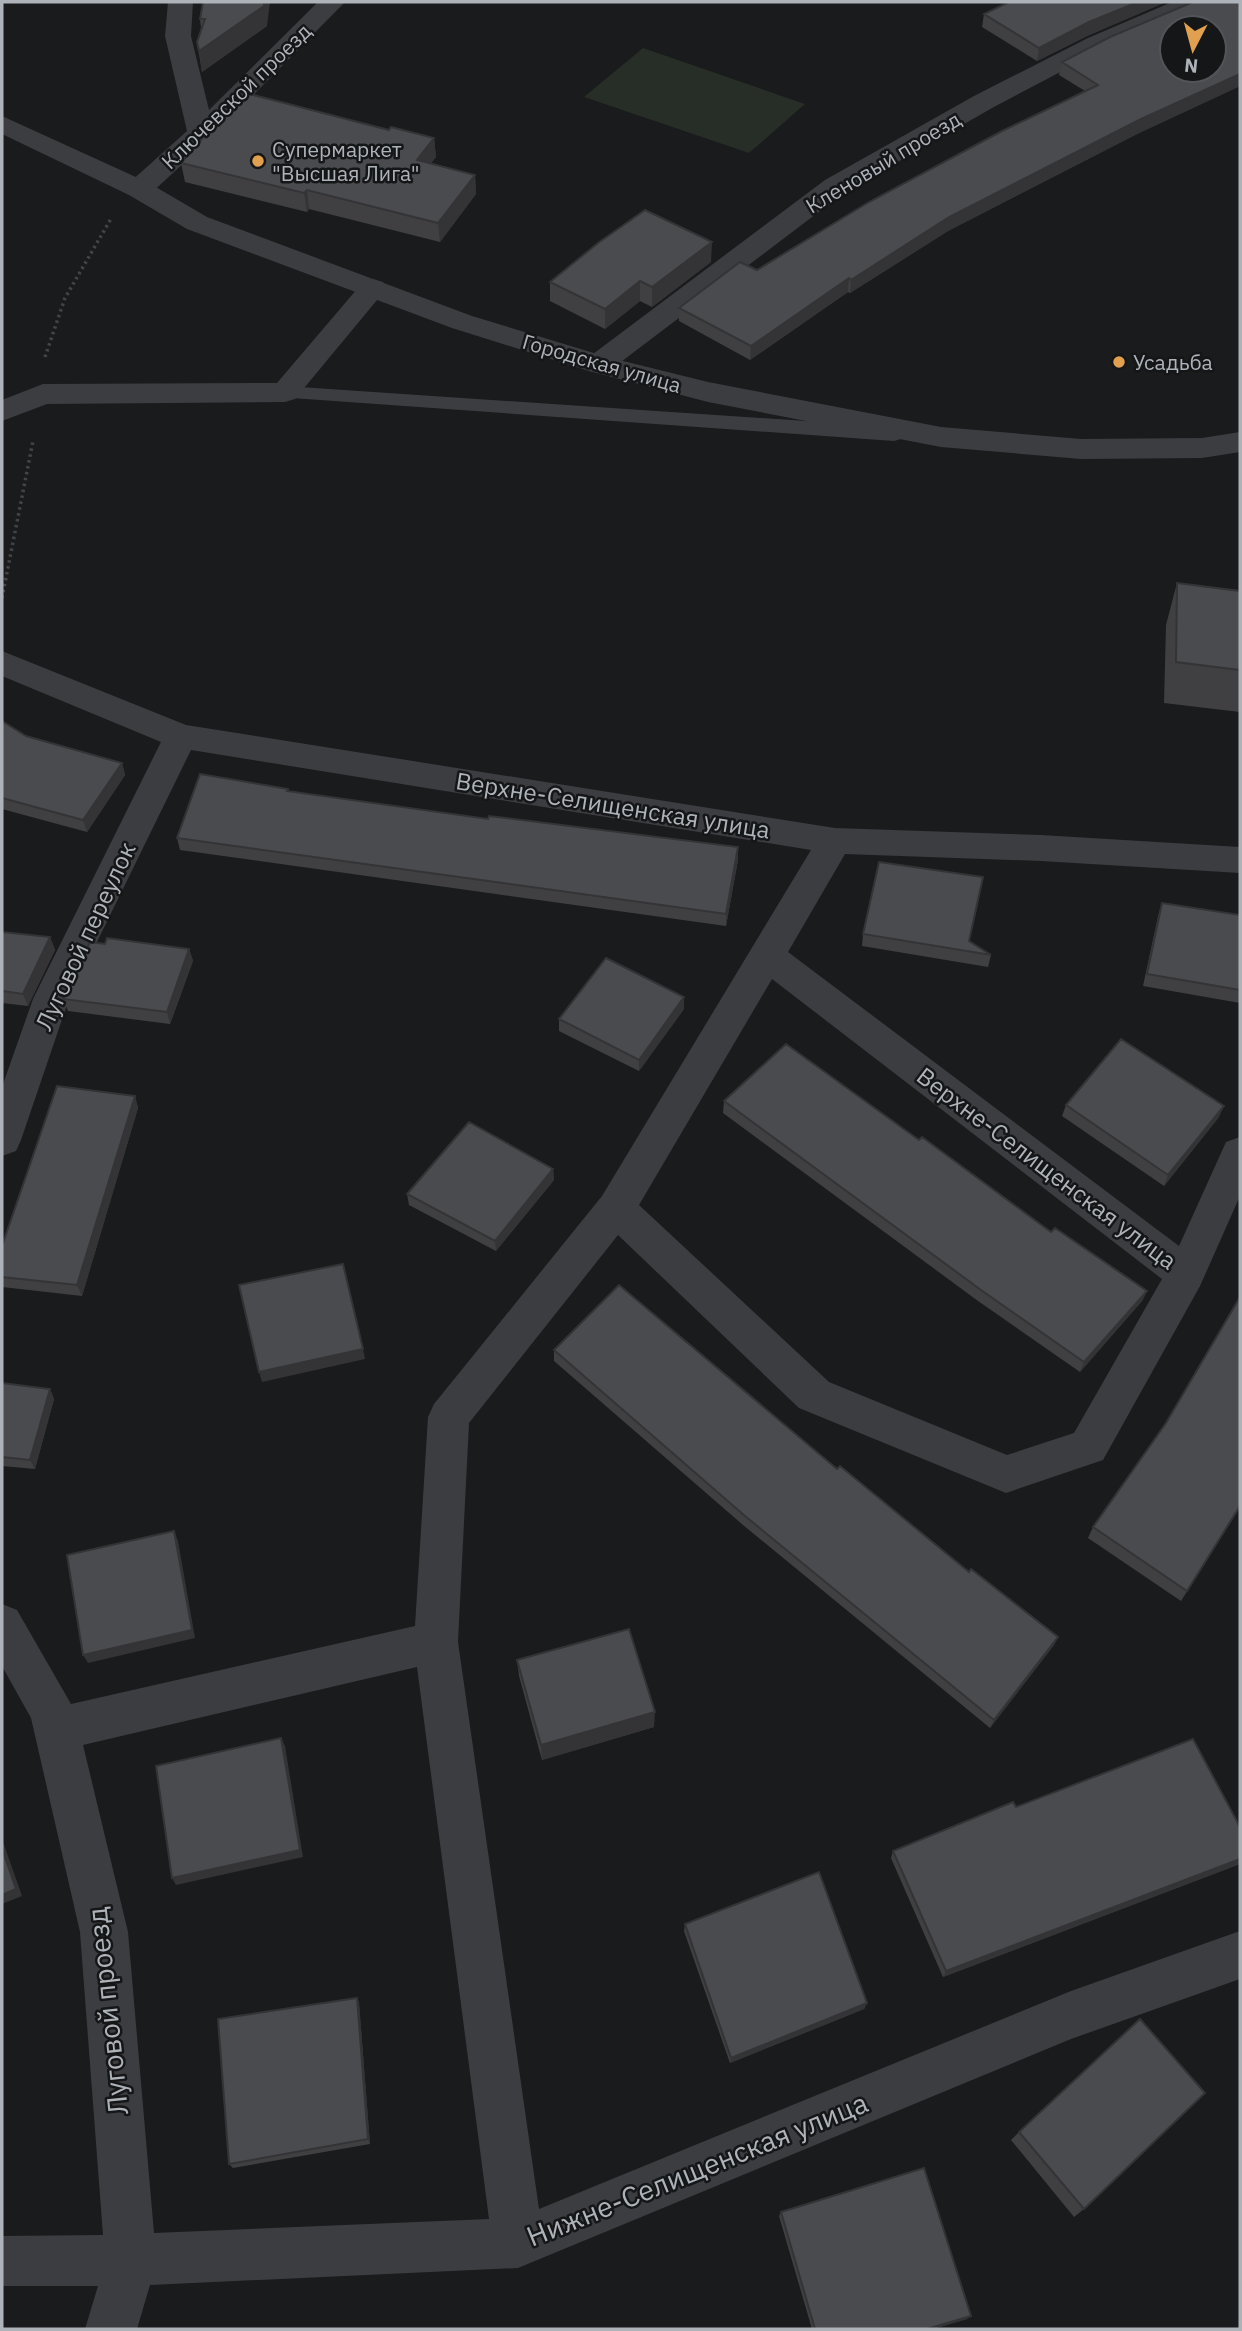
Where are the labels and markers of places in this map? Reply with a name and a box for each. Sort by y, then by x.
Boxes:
place label: Супермаркет "Высшая Лига" [272,135,420,187]
marker: Супермаркет "Высшая Лига" [250,153,266,169]
place label: Усадьба [1133,348,1213,376]
marker: Усадьба [1111,354,1127,370]

